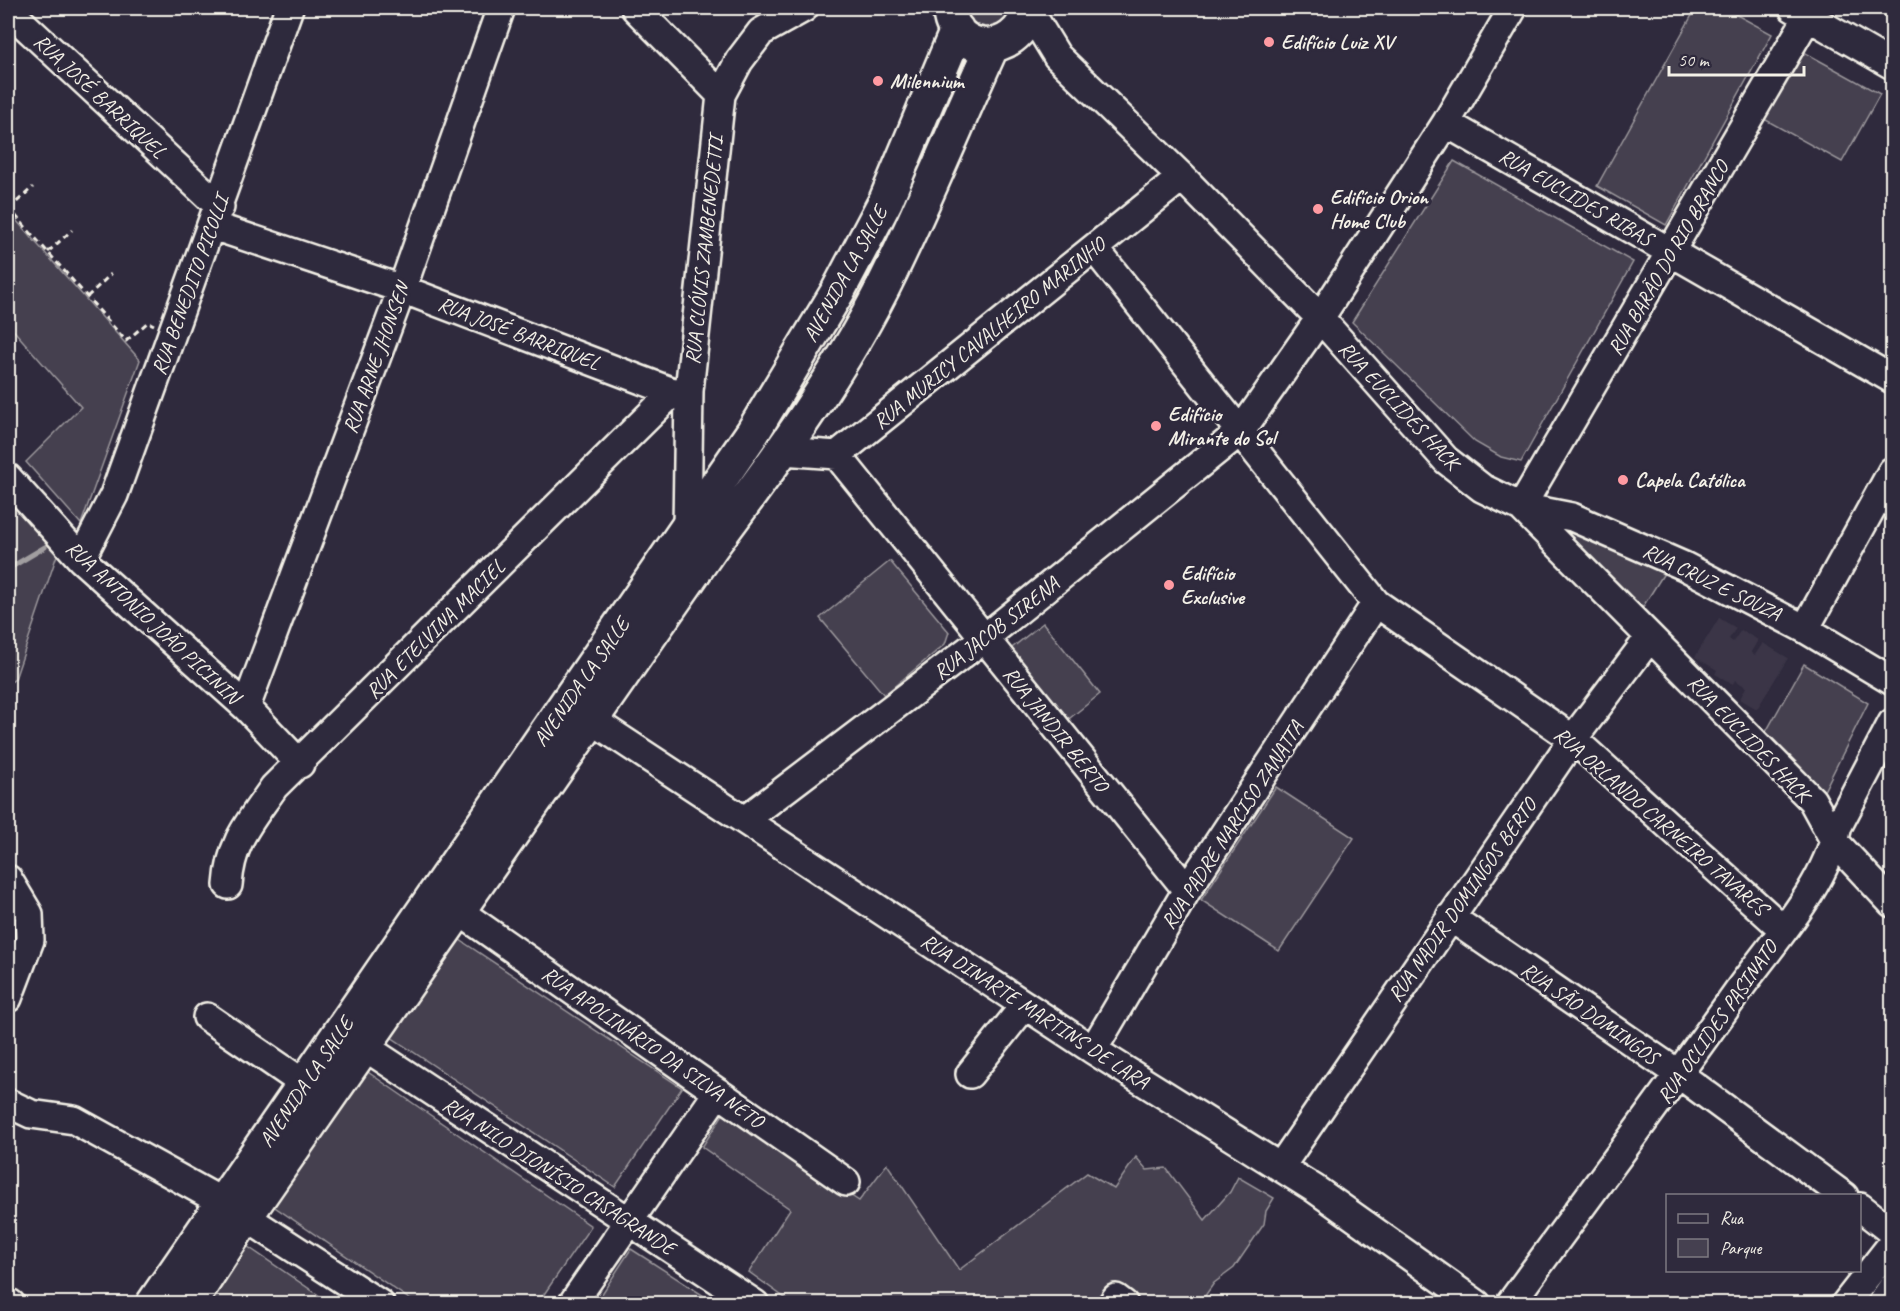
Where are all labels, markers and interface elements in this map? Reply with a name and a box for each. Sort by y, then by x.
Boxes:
street label: RUA JOSÉ BARRIQUEL [29,28,171,164]
place label: Edifício Luiz XV [1281,29,1398,55]
marker: Edifício Luiz XV [1262,35,1276,49]
scale bar [1669,39,1804,77]
text: 50 m [1678,49,1711,71]
place label: Milennium [890,68,966,94]
marker: Milennium [871,74,885,88]
street label: RUA CLÓVIS ZAMBENEDETTI [679,130,729,366]
street label: RUA EUCLIDES RIBAS [1494,142,1660,253]
street label: RUA BARÃO DO RIO BRANCO [1602,154,1736,360]
place label: Edifício Orion Home Club [1330,184,1429,234]
street label: RUA BENEDITO PICOLLI [145,187,236,378]
street label: AVENIDA LA SALLE [797,199,894,346]
marker: Edifício Orion Home Club [1311,202,1325,216]
street label: RUA MURICY CAVALHEIRO MARINHO [868,230,1112,435]
street label: RUA ARNE JHONSEN [337,276,416,437]
street label: RUA JOSÉ BARRIQUEL [435,290,603,376]
street label: RUA EUCLIDES HACK [1333,336,1467,477]
place label: Edifício Mirante do Sol [1168,401,1280,451]
marker: Edifício Mirante do Sol [1149,419,1163,433]
place label: Capela Católica [1635,467,1746,493]
marker: Capela Católica [1616,473,1630,487]
street label: RUA ANTONIO JOÃO PICININ [61,535,248,712]
street label: RUA CRUZ E SOUZA [1639,537,1787,627]
street label: RUA ETELVINA MACIEL [360,554,510,704]
place label: Edifício Exclusive [1181,560,1246,610]
street label: RUA JACOB SIRENA [928,570,1065,685]
marker: Edifício Exclusive [1162,578,1176,592]
street label: AVENIDA LA SALLE [527,610,637,751]
street label: RUA JANDIR BERTO [998,661,1116,799]
street label: RUA EUCLIDES HACK [1682,669,1818,809]
street label: RUA PADRE NARCISO ZANATTA [1155,715,1310,934]
street label: RUA ORLANDO CARNEIRO TAVARES [1549,721,1776,923]
street label: RUA NADIR DOMINGOS BERTO [1382,791,1544,1007]
street label: RUA DINARTE MARTINS DE LARA [916,928,1155,1095]
street label: RUA OCLIDES PASINATO [1651,933,1784,1108]
street label: RUA SÃO DOMINGOS [1516,956,1666,1072]
street label: RUA APOLINÁRIO DA SILVA NETO [537,960,771,1135]
street label: AVENIDA LA SALLE [253,1010,361,1152]
street label: RUA NILO DIONÍSIO CASAGRANDE [438,1091,682,1262]
legend [1666,1194,1861,1272]
text: Rua [1720,1207,1745,1229]
text: Parque [1720,1237,1762,1259]

